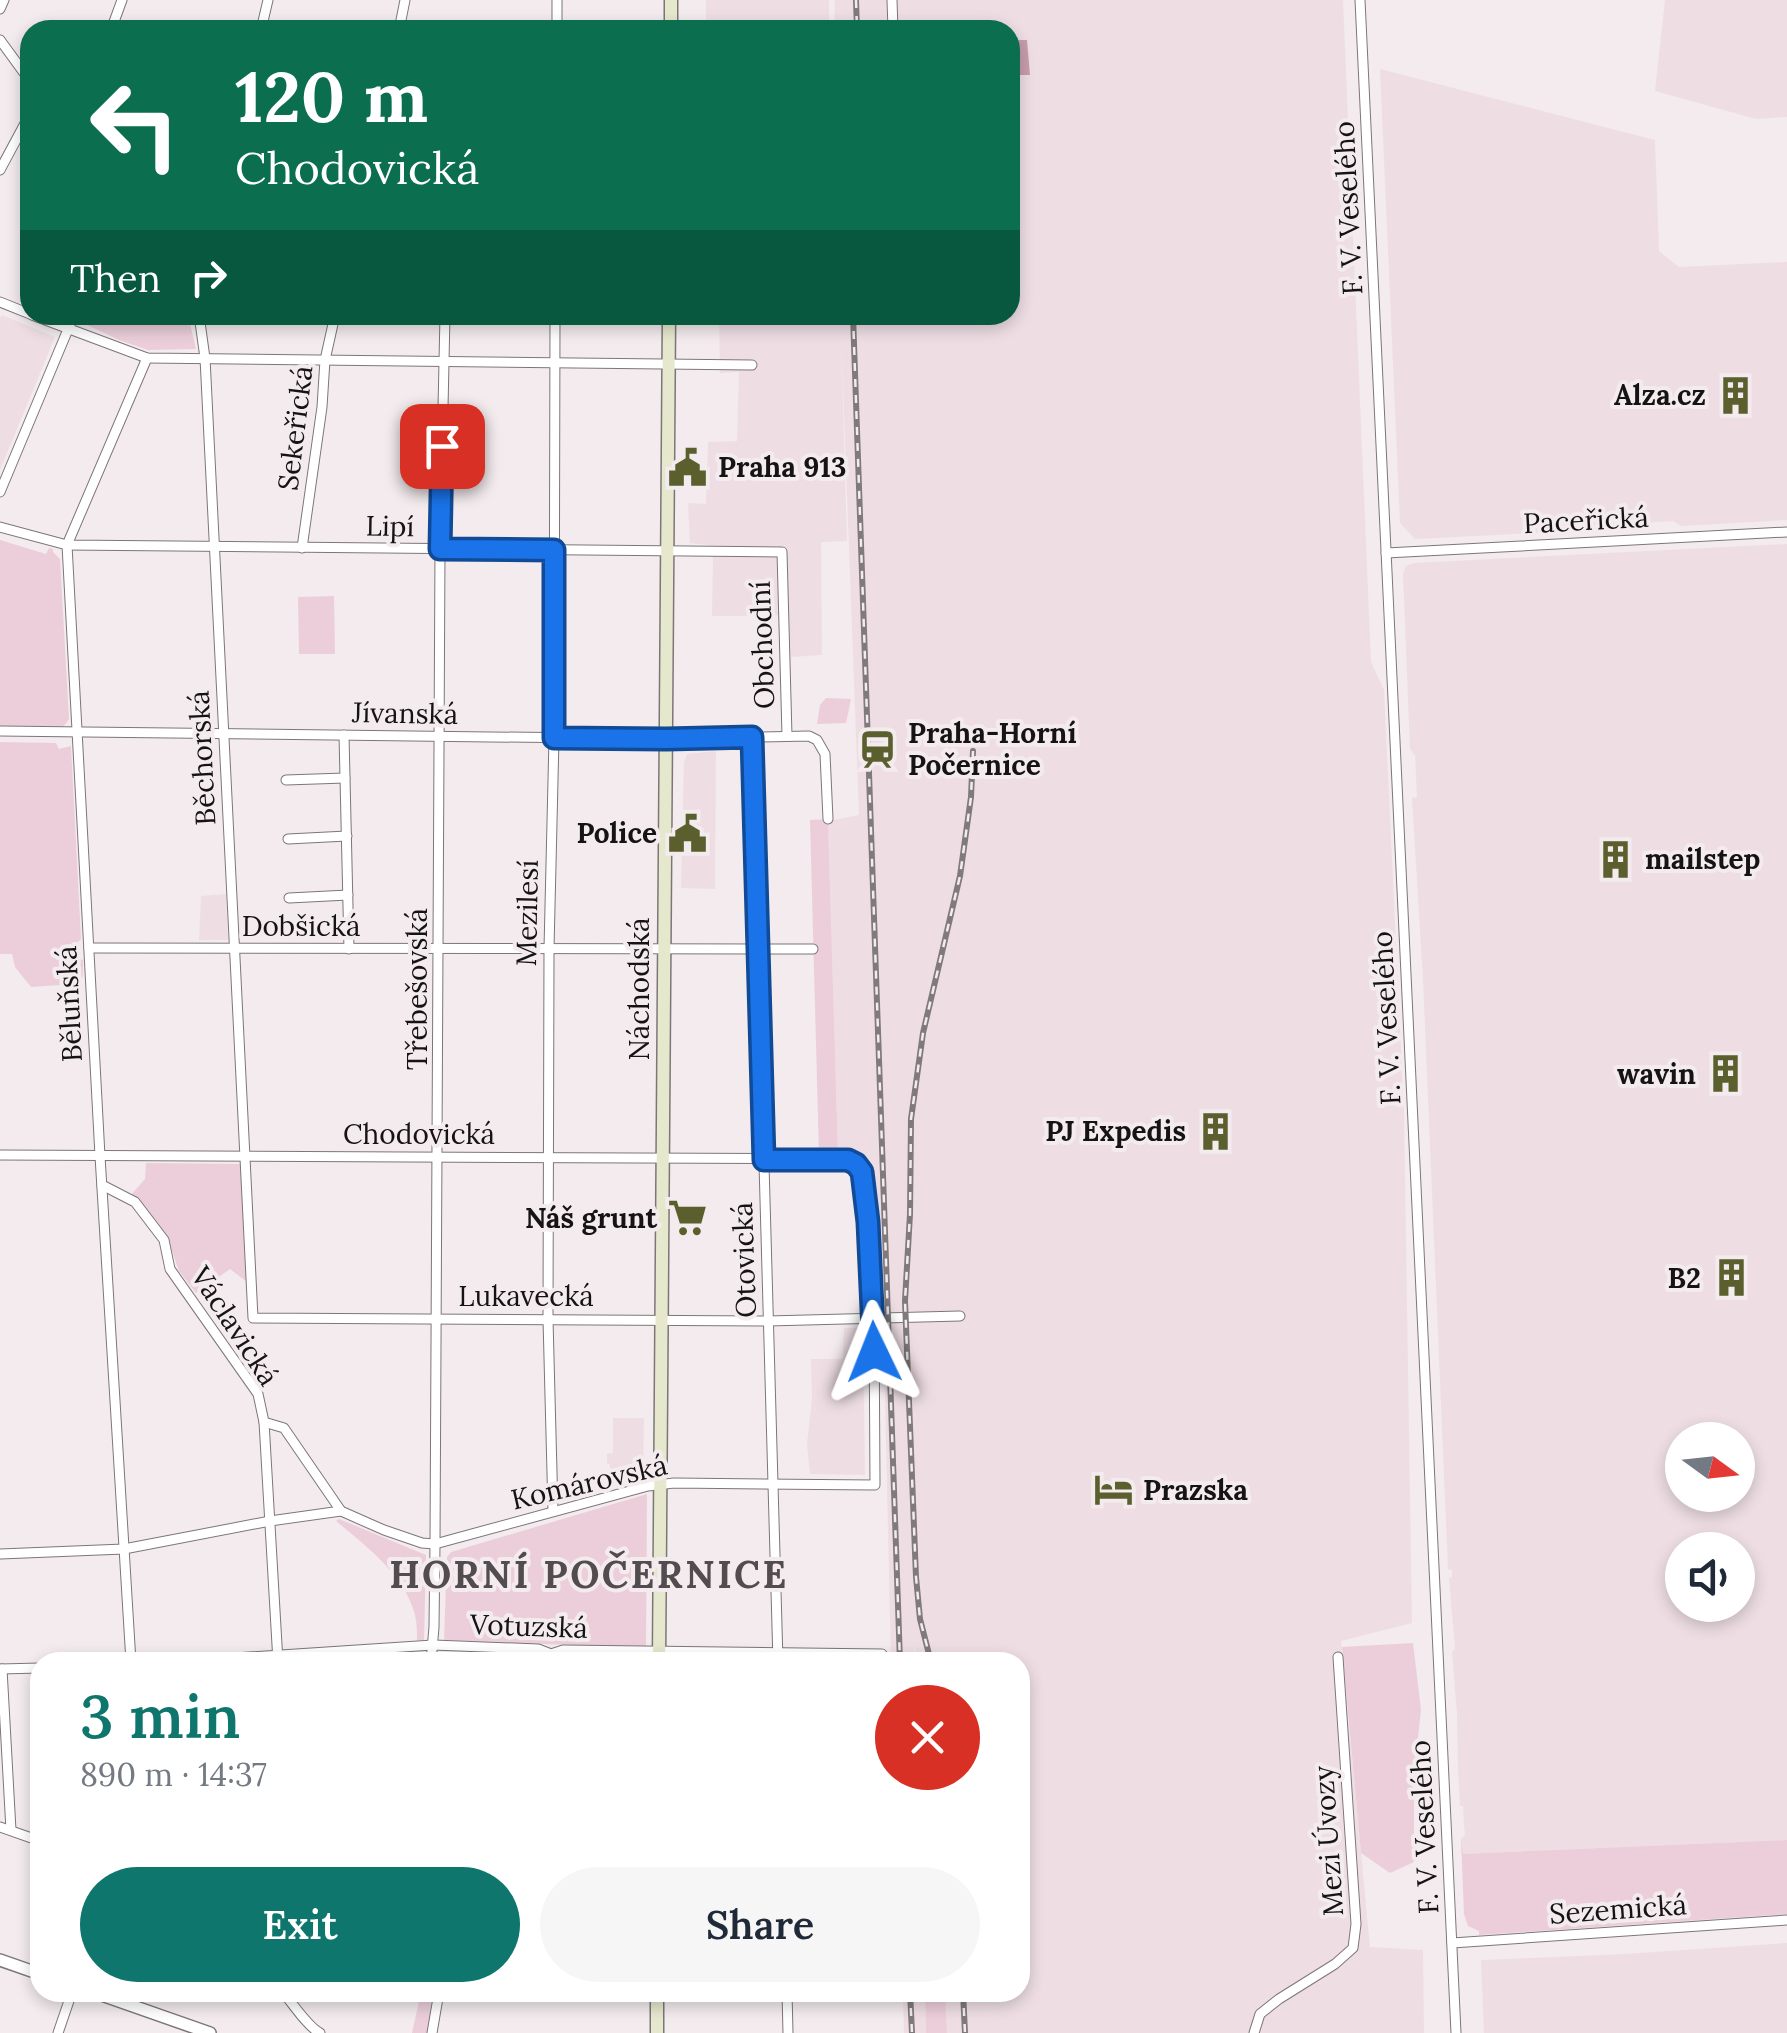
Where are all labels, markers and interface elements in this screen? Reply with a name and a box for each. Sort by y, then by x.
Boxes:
text: 120 m [235,52,428,141]
icon: left [70,60,200,190]
street label: F. V. Veselého [1325,120,1371,296]
text: Chodovická [235,139,479,196]
icon: right [181,250,236,305]
text: Then [70,254,161,302]
street label: Sekeřická [269,364,321,492]
building icon: Alza.cz [1715,374,1757,416]
place label: Alza.cz [1614,377,1706,413]
pin [400,404,485,489]
icon: arrive [415,419,470,474]
public building icon: Praha 913 [667,446,709,488]
place label: Praha 913 [718,449,846,485]
street label: Paceřická [1522,499,1650,541]
street label: Lipí [365,508,415,544]
street label: Obchodní [742,580,782,710]
street label: Běchorská [180,690,224,826]
street label: Jívanská [351,694,458,732]
place label: Praha-Horní Počernice [908,715,1077,783]
station icon: Praha-Horní Počernice [857,728,899,770]
public building icon: Police [666,812,708,854]
place label: Police [576,815,657,851]
building icon: mailstep [1594,838,1636,880]
place label: mailstep [1645,841,1760,877]
street label: Mezilesí [508,859,546,967]
street label: Dobšická [242,908,360,944]
street label: Třebešovská [399,908,435,1070]
street label: Náchodská [621,918,657,1060]
street label: F. V. Veselého [1363,930,1409,1106]
street label: Běluňská [48,945,90,1063]
building icon: wavin [1705,1053,1747,1095]
place label: wavin [1617,1056,1696,1092]
building icon: PJ Expedis [1195,1110,1237,1152]
place label: PJ Expedis [1045,1113,1186,1149]
street label: Chodovická [343,1116,495,1152]
supermarket icon: Náš grunt [666,1197,708,1239]
place label: Náš grunt [525,1200,657,1236]
street label: Otovická [724,1202,764,1318]
building icon: B2 [1710,1257,1752,1299]
street label: Václavická [183,1259,287,1392]
place label: B2 [1668,1260,1701,1296]
street label: Lukavecká [458,1278,594,1314]
position arrow [822,1300,926,1404]
north arrow [1665,1422,1755,1512]
map controls [1665,1422,1755,1622]
street label: Komárovská [507,1447,671,1517]
hotel icon: Prazska [1092,1469,1134,1511]
place label: Prazska [1143,1472,1248,1508]
button: sound [1665,1532,1755,1622]
district label: HORNÍ POČERNICE [389,1550,789,1598]
street label: Votuzská [468,1606,589,1646]
text: 3 min [80,1678,240,1754]
button: close [875,1685,980,1790]
street label: F. V. Veselého [1401,1739,1447,1915]
text: 890 m · 14:37 [80,1754,267,1795]
street label: Mezi Úvozy [1305,1764,1351,1917]
button: Exit [80,1867,520,1982]
button: Share [540,1867,980,1982]
street label: Sezemická [1548,1886,1688,1932]

